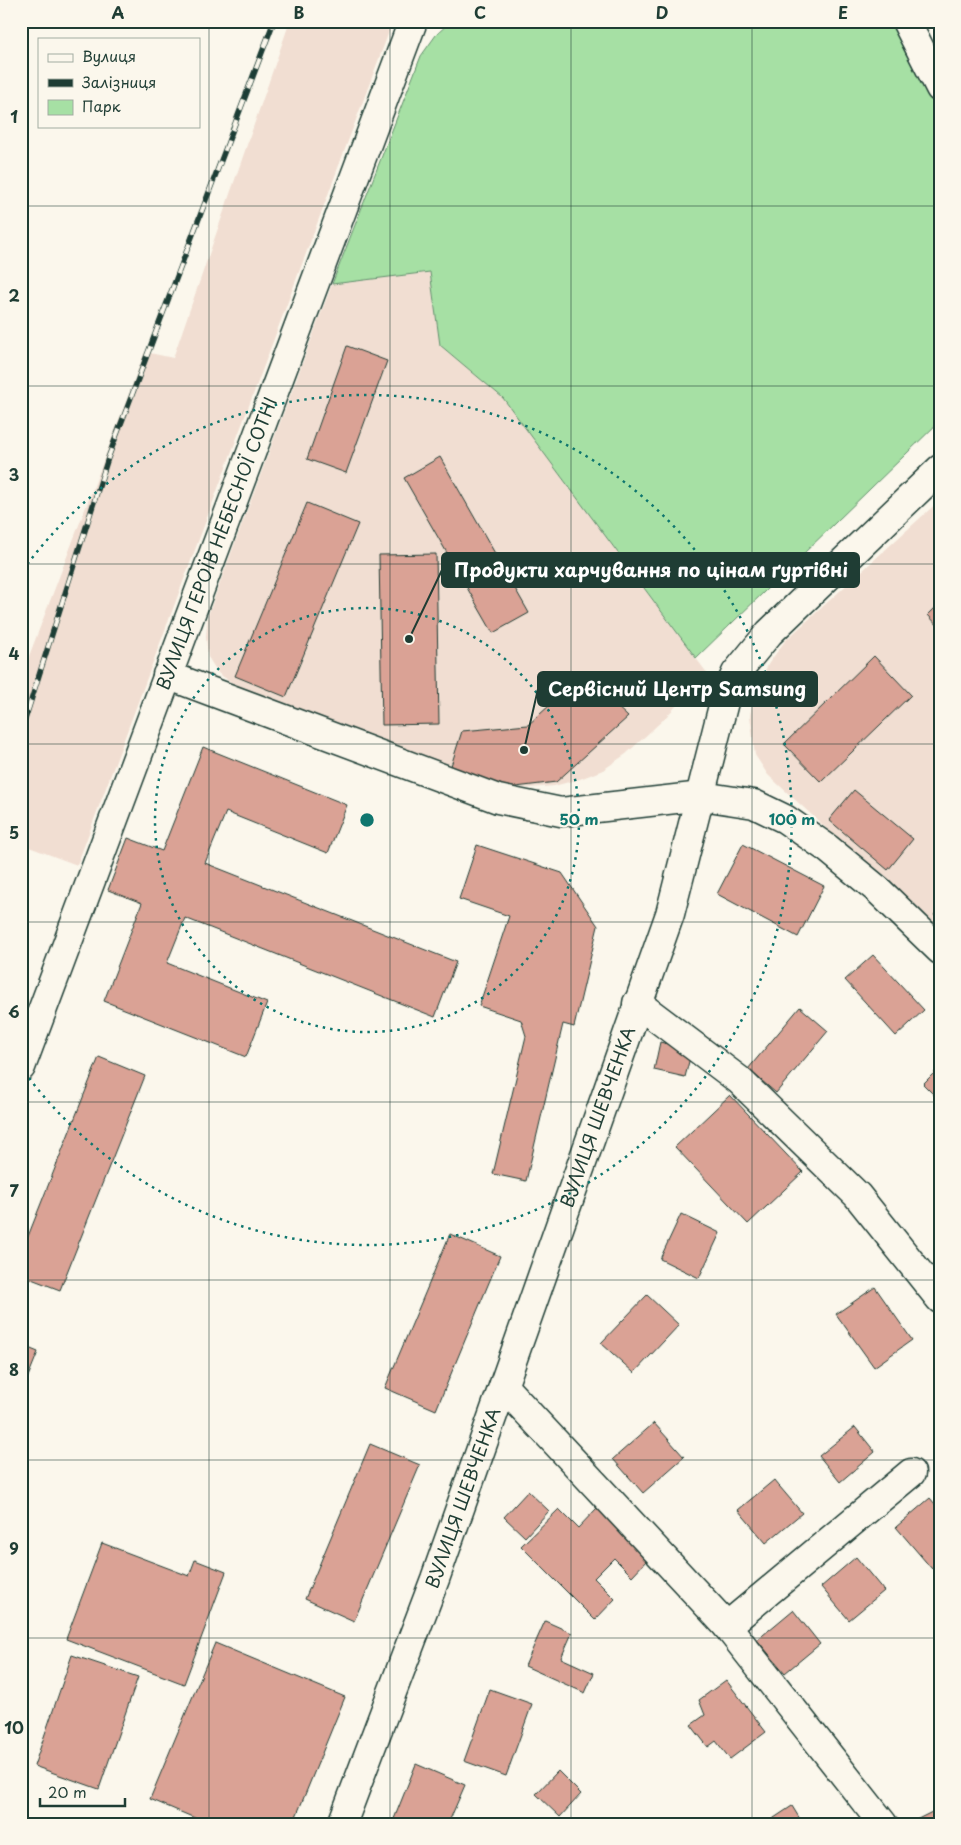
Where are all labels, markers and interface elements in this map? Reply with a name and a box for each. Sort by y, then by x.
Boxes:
text: A [112,0,125,24]
text: B [294,0,305,24]
text: C [474,0,486,24]
text: D [656,0,668,24]
text: E [838,0,848,24]
legend [38,38,200,128]
text: Вулиця [82,44,136,67]
text: Залізниця [81,70,156,93]
text: Парк [82,94,121,117]
text: 1 [10,104,18,128]
text: 2 [8,283,20,307]
street label: ВУЛИЦЯ ГЕРОЇВ НЕБЕСНОЇ СОТНІ [149,393,283,693]
text: 3 [9,462,19,486]
callout: Продукти харчування по цінам ґуртівні [442,553,859,587]
text: Продукти харчування по цінам ґуртівні [454,555,848,583]
text: 4 [9,641,20,665]
callout: Сервісний Центр Samsung [538,672,817,706]
text: Сервісний Центр Samsung [548,674,806,702]
text: 50 m [560,807,598,830]
text: 100 m [769,807,815,830]
centre of rings [358,811,376,829]
text: 5 [9,820,19,844]
text: 6 [8,999,20,1023]
street label: ВУЛИЦЯ ШЕВЧЕНКА [552,1022,641,1211]
text: 7 [9,1178,19,1202]
text: 8 [9,1357,19,1381]
street label: ВУЛИЦЯ ШЕВЧЕНКА [418,1403,507,1592]
text: 9 [9,1536,19,1560]
text: 10 [4,1715,24,1739]
scale bar [40,1775,125,1807]
text: 20 m [48,1780,87,1803]

